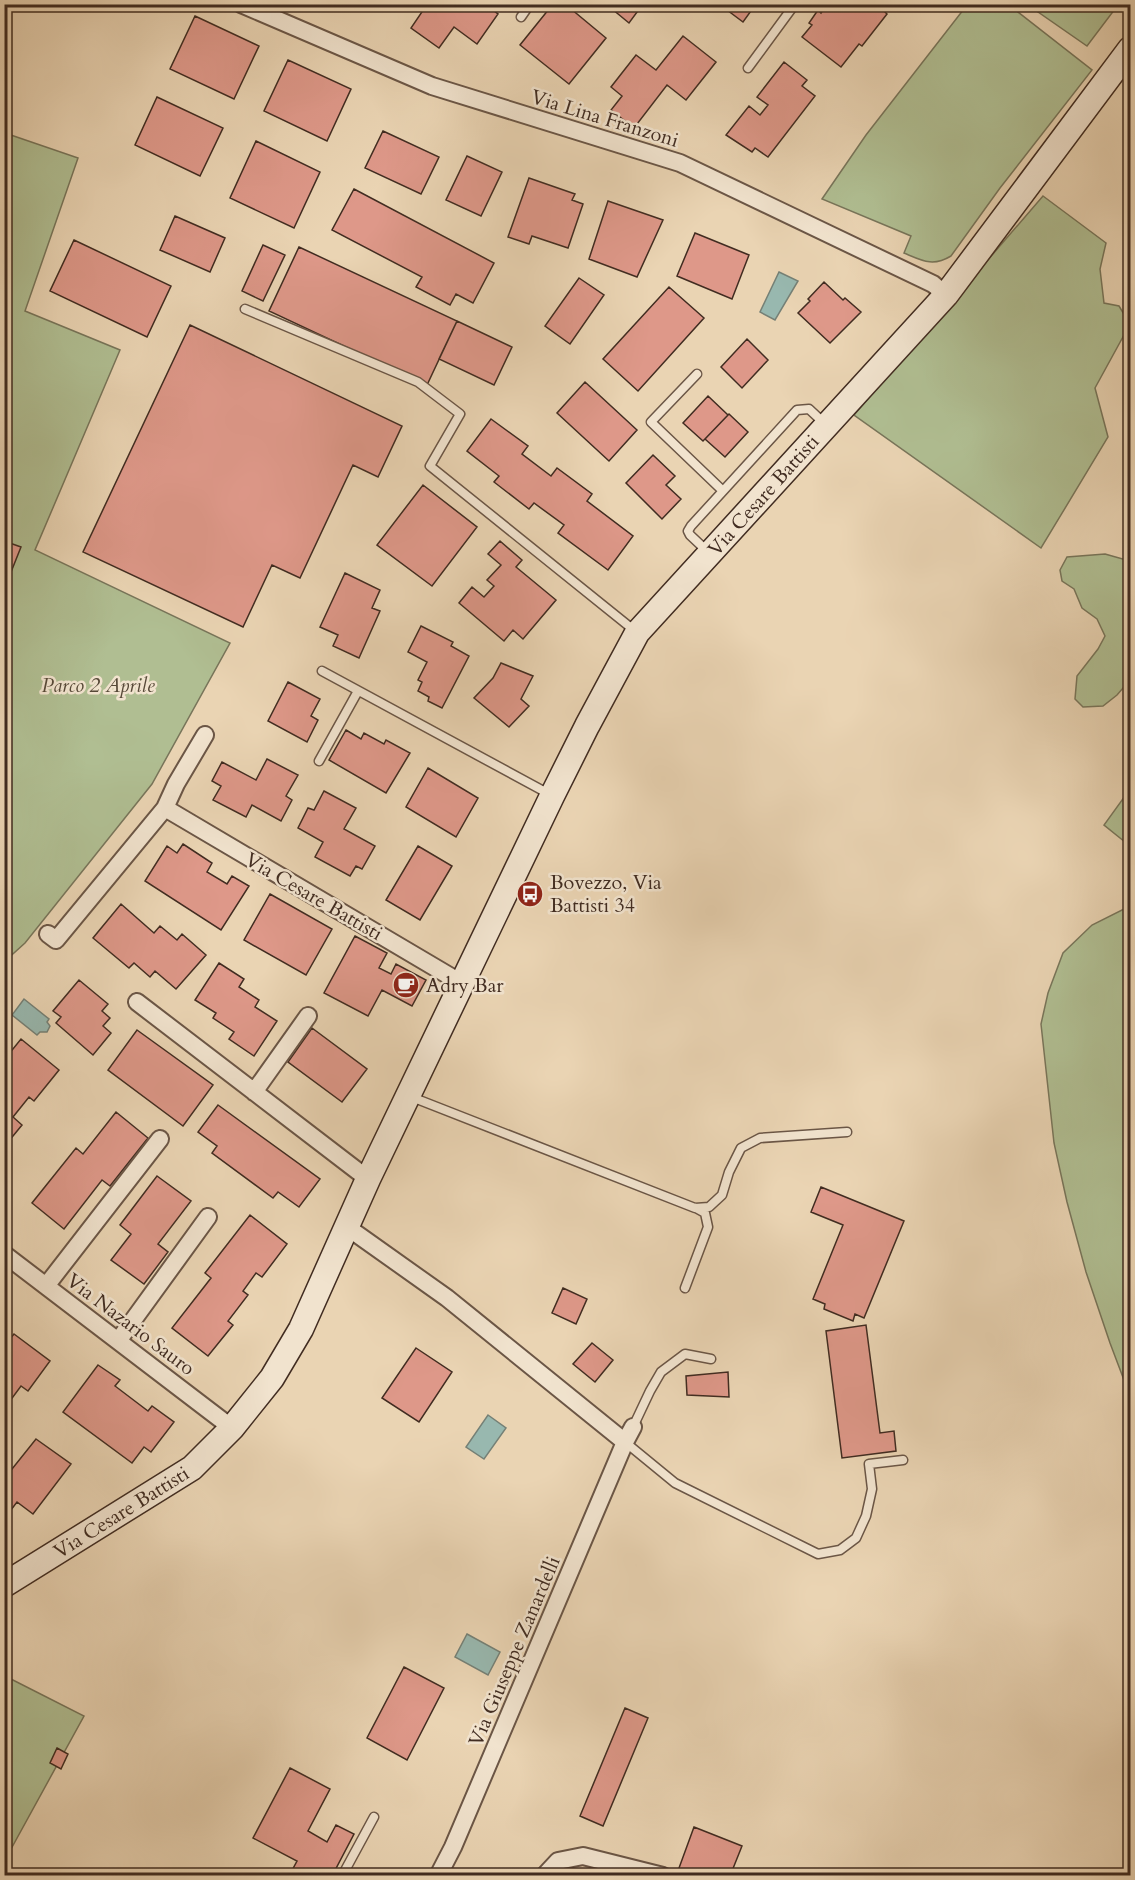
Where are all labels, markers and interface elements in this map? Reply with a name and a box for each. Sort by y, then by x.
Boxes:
street label: Via Lina Franzoni [528,83,682,154]
street label: Via Cesare Battisti [702,428,825,562]
park label: Parco 2 Aprile [41,672,155,699]
street label: Via Cesare Battisti [240,846,388,947]
place label: Bovezzo, Via Battisti 34 [550,869,662,919]
bus stop icon: Bovezzo, Via Battisti 34 [515,879,545,909]
cafe icon: Adry Bar [391,970,421,1000]
place label: Adry Bar [426,972,504,999]
street label: Via Nazario Sauro [61,1267,201,1382]
street label: Via Cesare Battisti [48,1460,194,1565]
street label: Via Giuseppe Zanardelli [462,1552,567,1750]

